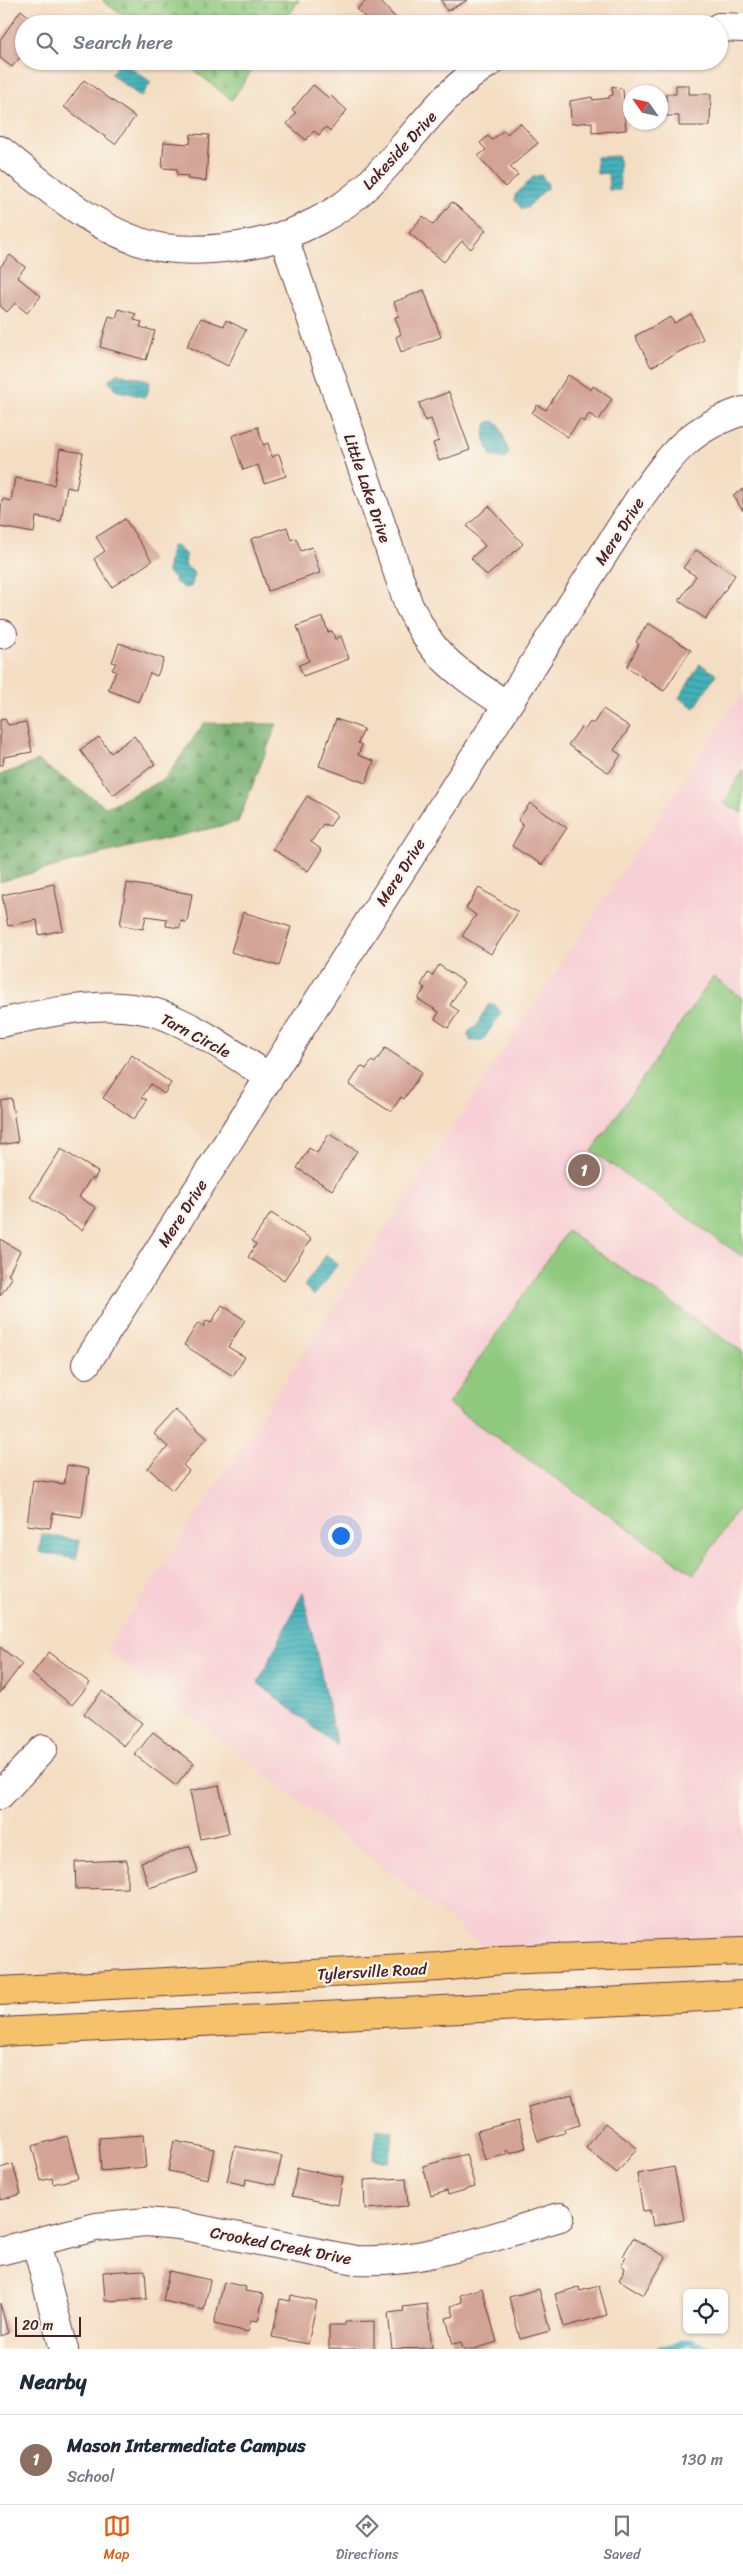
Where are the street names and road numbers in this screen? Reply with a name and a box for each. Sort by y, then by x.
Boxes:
street label: Lakeside Drive [355,104,444,197]
street label: Little Lake Drive [335,430,400,547]
street label: Mere Drive [586,491,652,571]
street label: Mere Drive [367,832,433,912]
street label: Tarn Circle [155,1005,236,1066]
street label: Mere Drive [149,1173,215,1253]
street label: Tylersville Road [317,1954,429,1989]
street label: Crooked Creek Drive [208,2218,354,2273]

